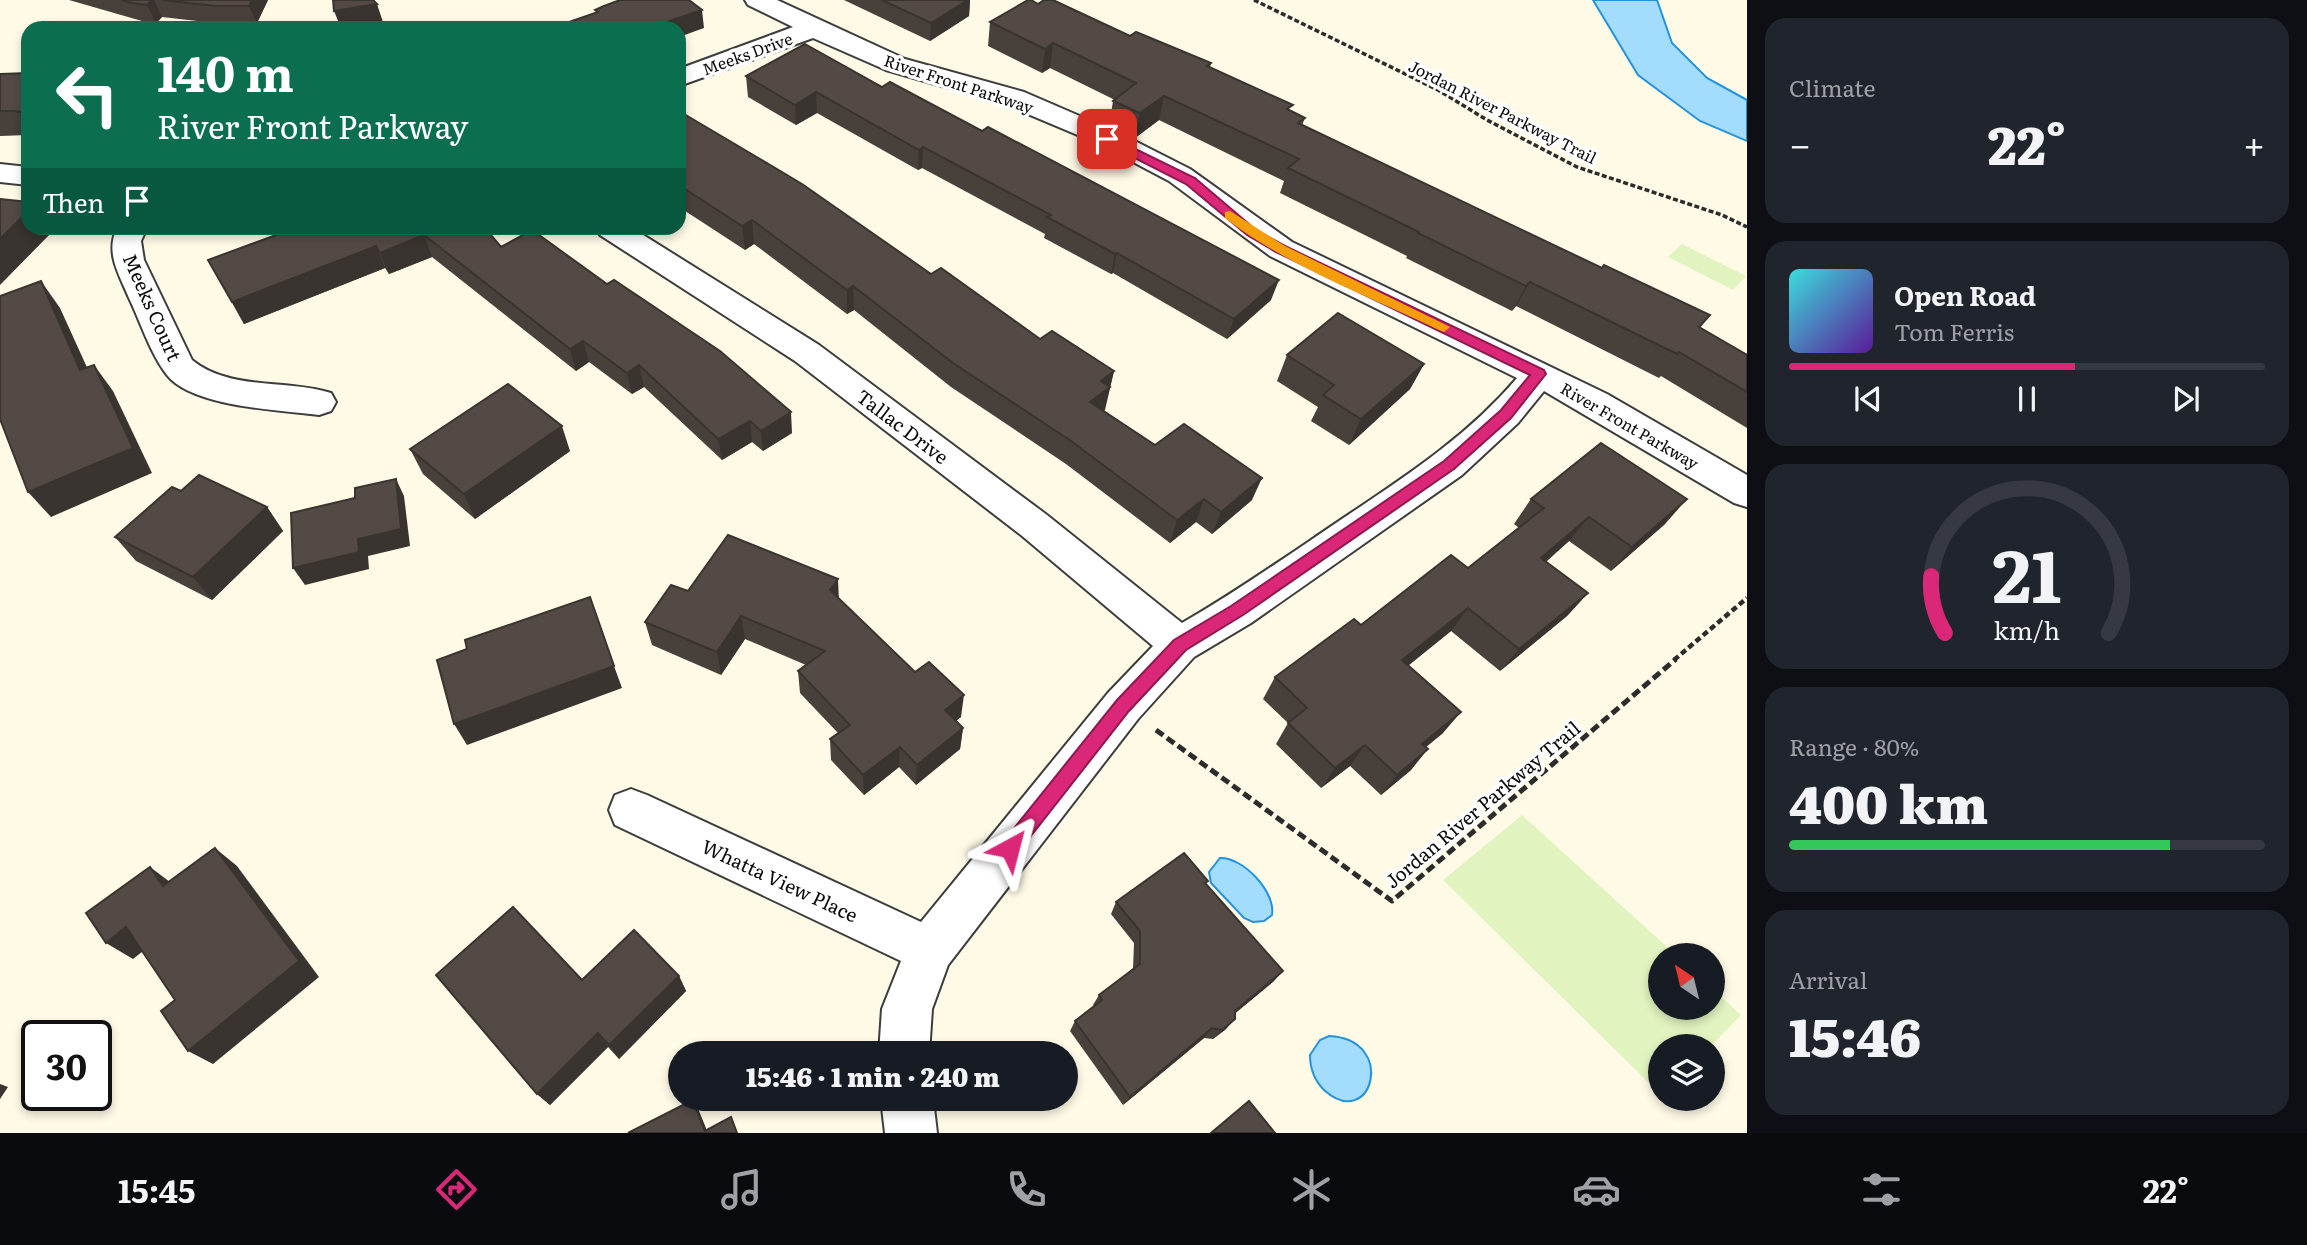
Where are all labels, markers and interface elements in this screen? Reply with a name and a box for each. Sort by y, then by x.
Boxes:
street label: Meeks Drive [699,26,795,80]
text: 140 m [157,34,294,107]
street label: River Front Parkway [881,48,1038,119]
icon: left [42,49,133,140]
street label: Jordan River Parkway Trail [1405,53,1601,169]
text: Climate [1789,70,1875,104]
text: River Front Parkway [157,101,469,149]
text: 22° [1988,104,2066,181]
pin [1077,109,1137,169]
text: − [1789,114,1811,171]
text: + [2243,114,2265,171]
icon: arrive [1088,120,1126,158]
text: Then [42,182,104,221]
icon: arrive [118,182,156,220]
street label: Meeks Court [117,249,189,366]
text: Open Road [1894,275,2036,314]
text: Tom Ferris [1894,314,2014,348]
street label: River Front Parkway [1557,376,1704,475]
icon: previous [1849,380,1887,418]
icon: pause [2008,380,2046,418]
icon: next [2167,380,2205,418]
street label: Tallac Drive [851,382,955,470]
text: 21 [1992,517,2062,625]
text: km/h [1994,610,2060,647]
street label: Jordan River Parkway Trail [1378,714,1586,894]
text: Range · 80% [1789,729,1919,763]
text: 400 km [1789,763,1988,840]
position arrow [973,811,1047,885]
street label: Whatta View Place [697,832,863,929]
north arrow [1648,943,1726,1020]
map controls [1648,943,1725,1111]
text: Arrival [1789,962,1868,996]
text: 15:46 [1789,996,1921,1073]
speed limit sign: 30 [21,1020,112,1111]
button: layers [1648,1034,1725,1111]
text: 15:46 · 1 min · 240 m [746,1056,1000,1095]
text: 15:45 [118,1165,195,1213]
icon: directions [432,1165,481,1214]
icon: music [717,1165,766,1214]
icon: phone [1002,1165,1051,1214]
icon: climate [1287,1165,1336,1214]
icon: car [1572,1165,1621,1214]
icon: filters [1857,1165,1906,1214]
text: 22° [2143,1165,2189,1213]

